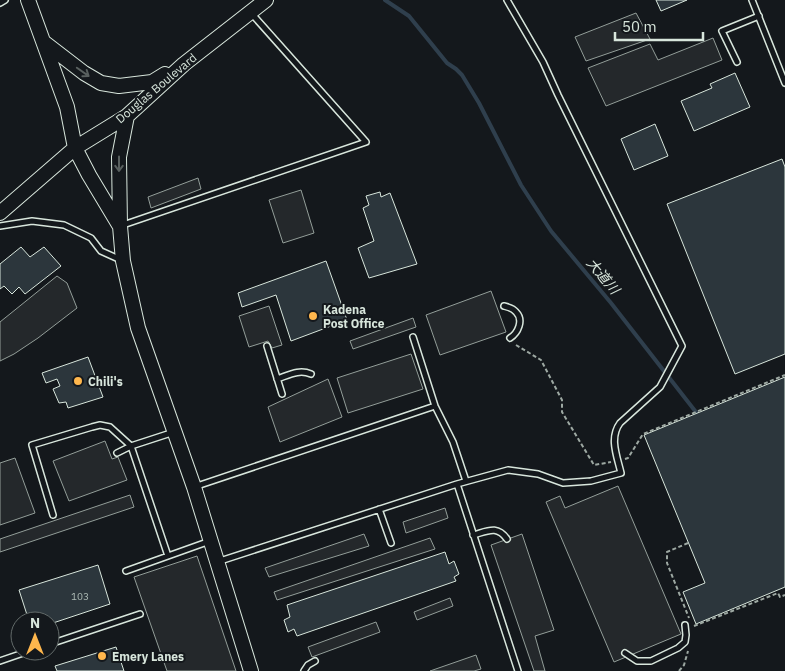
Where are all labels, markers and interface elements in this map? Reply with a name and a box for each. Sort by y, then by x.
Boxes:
scale bar [615,10,702,42]
text: 50 m [622,17,657,36]
street label: Douglas Boulevard [113,50,199,126]
one-way arrow [76,67,90,77]
one-way arrow [115,156,124,172]
water label: 大道川 [583,254,625,299]
place label: Kadena Post Office [323,302,385,331]
marker: Kadena Post Office [307,310,319,322]
place label: Chili's [88,374,123,389]
marker: Chili's [72,375,84,387]
house number: 103 [71,590,89,603]
north arrow [10,611,60,661]
text: N [30,614,40,632]
place label: Emery Lanes [112,649,184,664]
marker: Emery Lanes [96,650,108,662]

